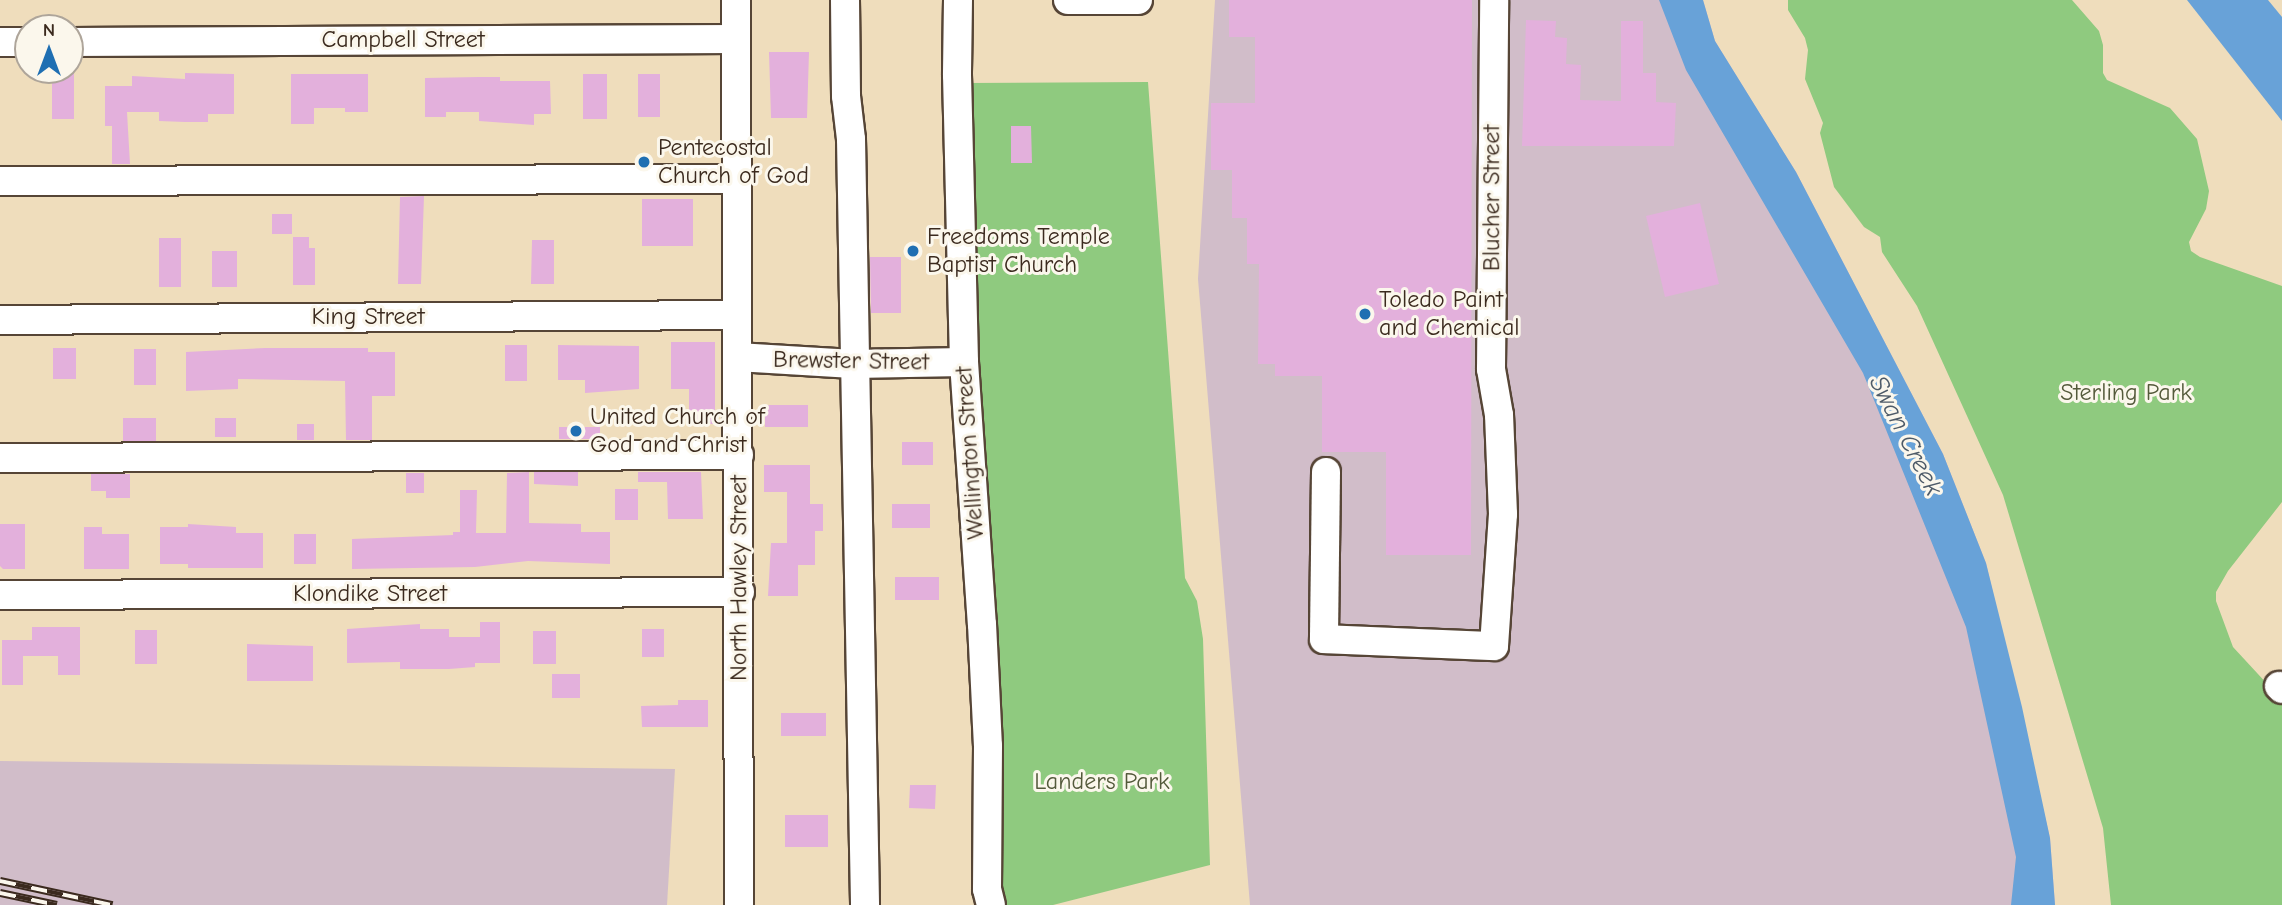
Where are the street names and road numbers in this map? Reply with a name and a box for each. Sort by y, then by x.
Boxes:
street label: Campbell Street [321,26,485,54]
street label: Blucher Street [1478,125,1506,271]
street label: King Street [312,303,424,331]
street label: Brewster Street [773,345,929,377]
street label: Wellington Street [950,366,990,540]
street label: North Hawley Street [725,475,753,681]
street label: Klondike Street [293,580,447,608]

